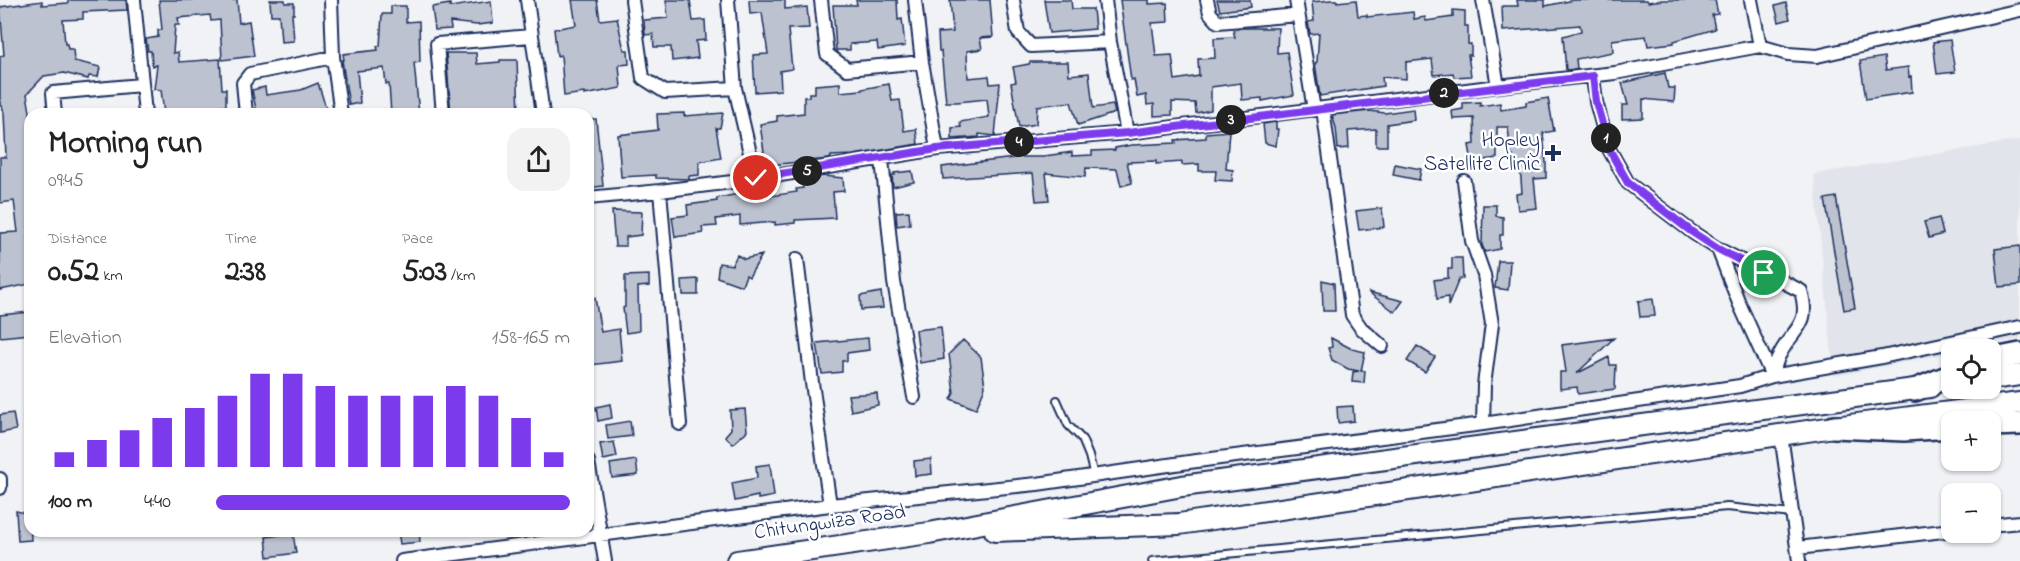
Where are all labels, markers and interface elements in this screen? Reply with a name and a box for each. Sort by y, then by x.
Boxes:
pin: 2 [1429,78,1459,108]
text: 2 [1440,81,1448,105]
pin: 3 [1216,105,1246,135]
text: 3 [1228,108,1234,132]
text: Morning run [48,120,202,168]
pin: 1 [1591,123,1621,153]
place label: Hopley Satellite Clinic [1424,126,1541,180]
text: 1 [1603,126,1609,150]
pin: 4 [1004,127,1034,157]
button: share [507,128,570,191]
text: 4 [1016,130,1022,154]
marker: Hopley Satellite Clinic [1544,144,1562,162]
pin [730,152,781,203]
pin: 5 [792,156,822,186]
text: 5 [802,159,812,183]
icon: check [739,161,772,194]
text: 09:45 [48,167,84,196]
text: Distance [48,227,107,251]
text: Time [225,227,257,251]
text: Pace [402,227,433,251]
pin [1738,247,1789,298]
text: 0.52 [48,251,99,295]
text: 2:38 [225,251,266,295]
text: 5:03 [402,251,447,295]
icon: arrive [1747,256,1780,289]
text: km [99,264,123,288]
text: /km [447,264,475,288]
text: Elevation [48,324,122,353]
text: 158–165 m [492,324,570,353]
map controls [1941,339,2001,543]
button: locate [1941,339,2001,399]
button: + [1941,411,2001,471]
button: − [1941,483,2001,543]
text: 100 m [48,488,92,517]
text: 4:40 [144,488,171,517]
street label: Chitungwiza Road [752,497,908,550]

